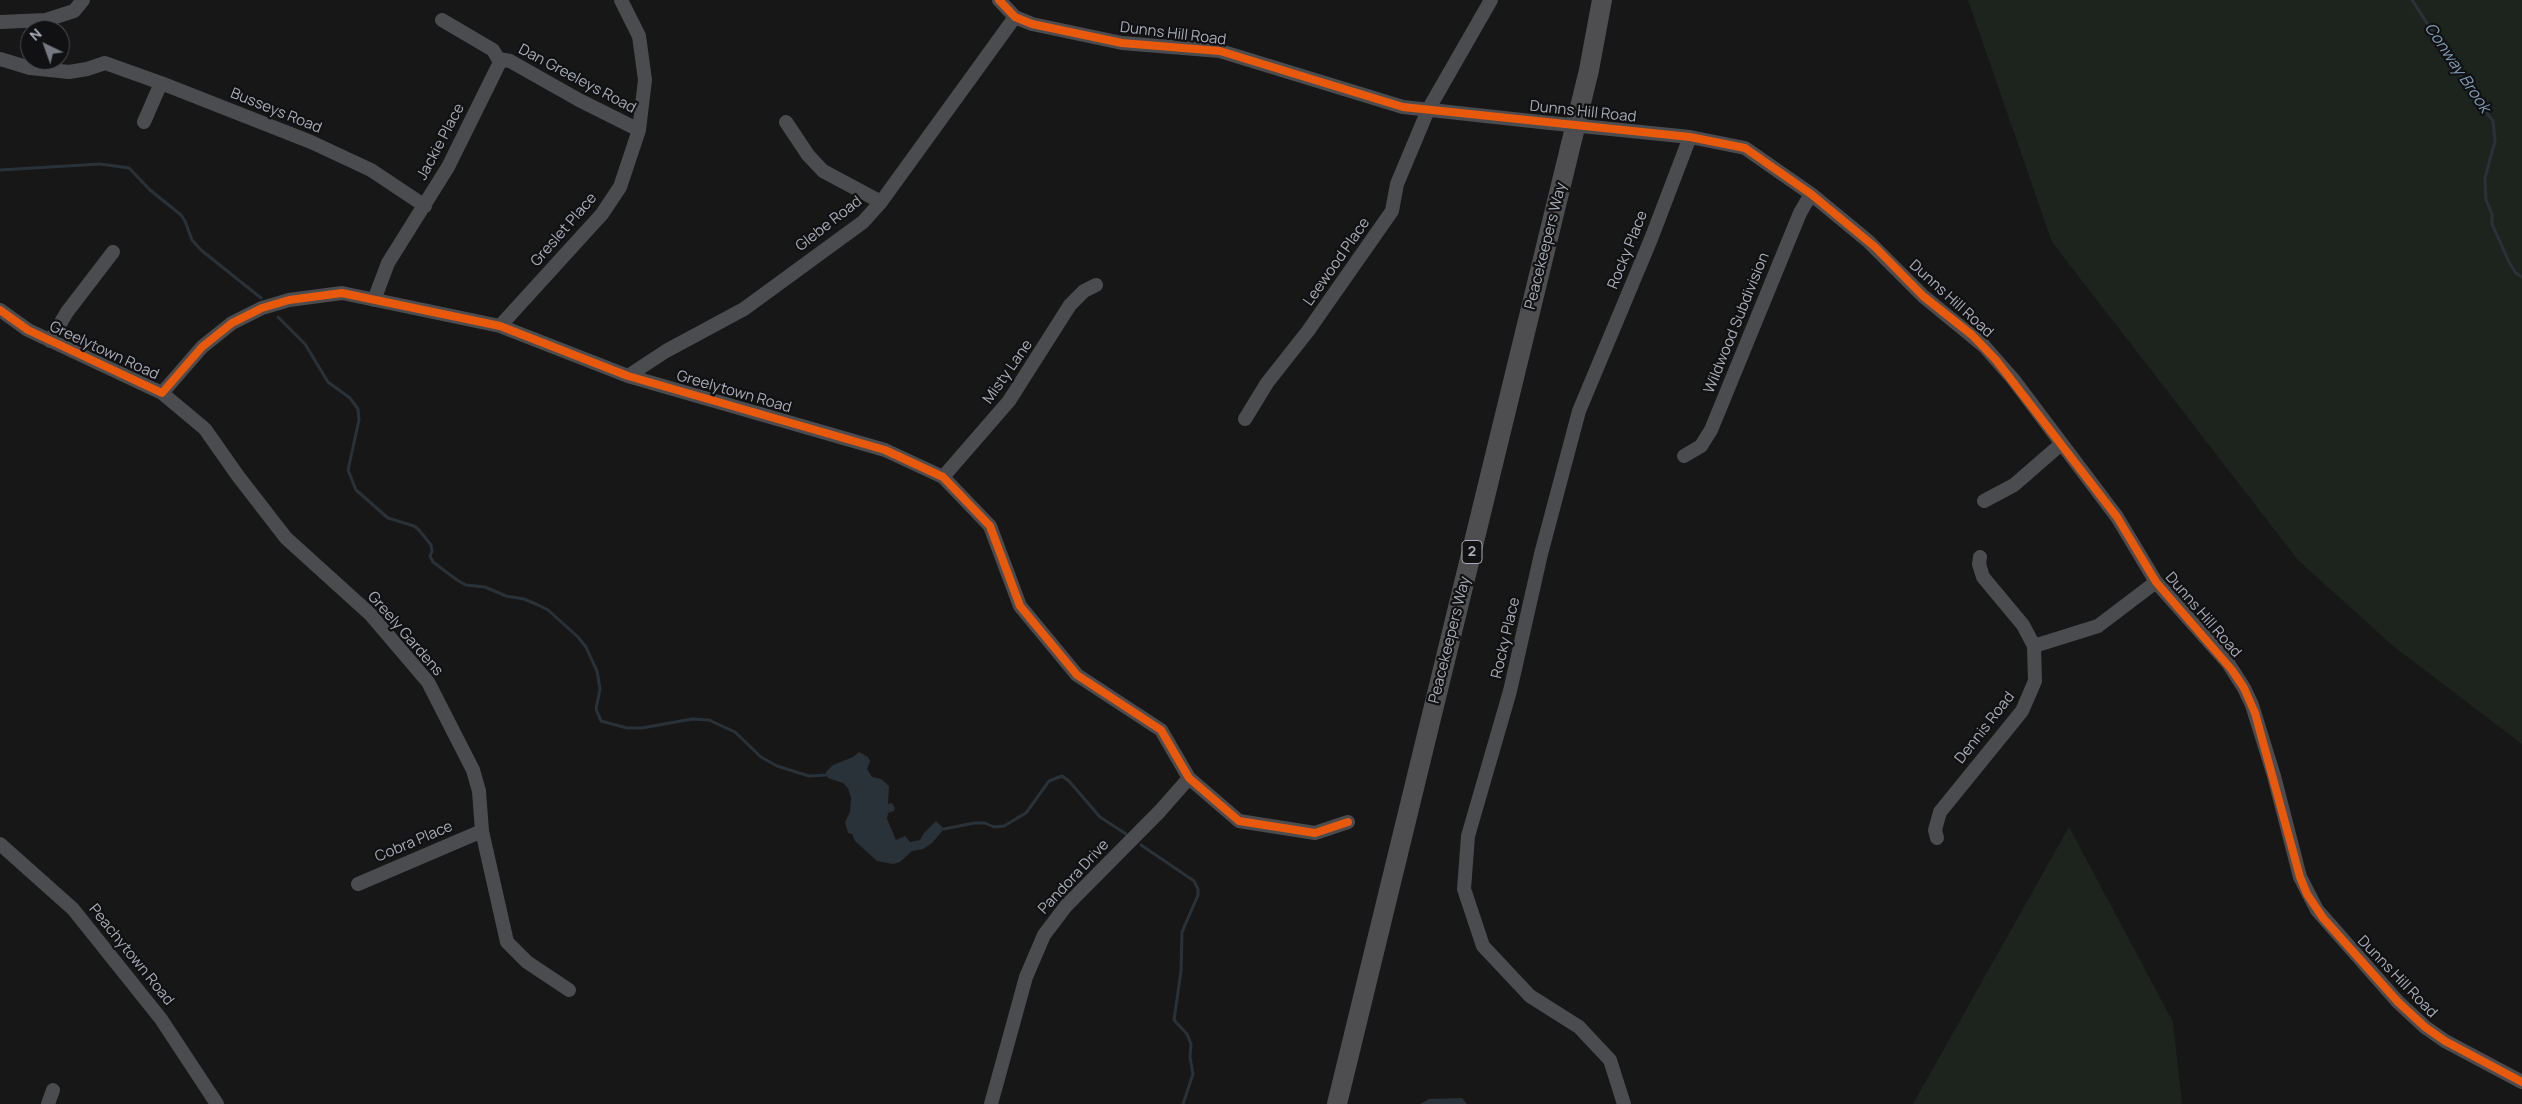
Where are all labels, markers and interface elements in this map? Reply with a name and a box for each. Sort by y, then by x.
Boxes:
street label: Dunns Hill Road [1119,19,1227,49]
water label: Conway Brook [2420,19,2494,117]
north arrow [20,20,70,70]
text: N [25,24,45,45]
street label: Dan Greeleys Road [515,41,639,117]
street label: Busseys Road [228,85,324,137]
street label: Dunns Hill Road [1529,97,1637,127]
street label: Jackie Place [413,101,469,183]
street label: Peacekeepers Way [1522,181,1570,311]
street label: Greslet Place [527,190,601,270]
street label: Glebe Road [792,193,866,255]
street label: Rocky Place [1604,208,1652,292]
street label: Leewood Place [1300,214,1374,310]
street label: Wildwood Subdivision [1701,250,1773,396]
street label: Dunns Hill Road [1905,257,1997,341]
street label: Greelytown Road [46,318,162,384]
street label: Misty Lane [979,336,1037,408]
street label: Greelytown Road [674,367,794,417]
road number: 2 [1462,540,1482,564]
street label: Dunns Hill Road [2161,569,2245,661]
street label: Peacekeepers Way [1426,575,1474,705]
street label: Greely Gardens [363,588,447,680]
street label: Rocky Place [1488,596,1524,680]
street label: Dennis Road [1951,688,2019,768]
street label: Cobra Place [372,818,456,866]
street label: Pandora Drive [1035,836,1113,918]
street label: Peachytown Road [85,901,177,1009]
street label: Dunns Hill Road [2353,932,2441,1022]

